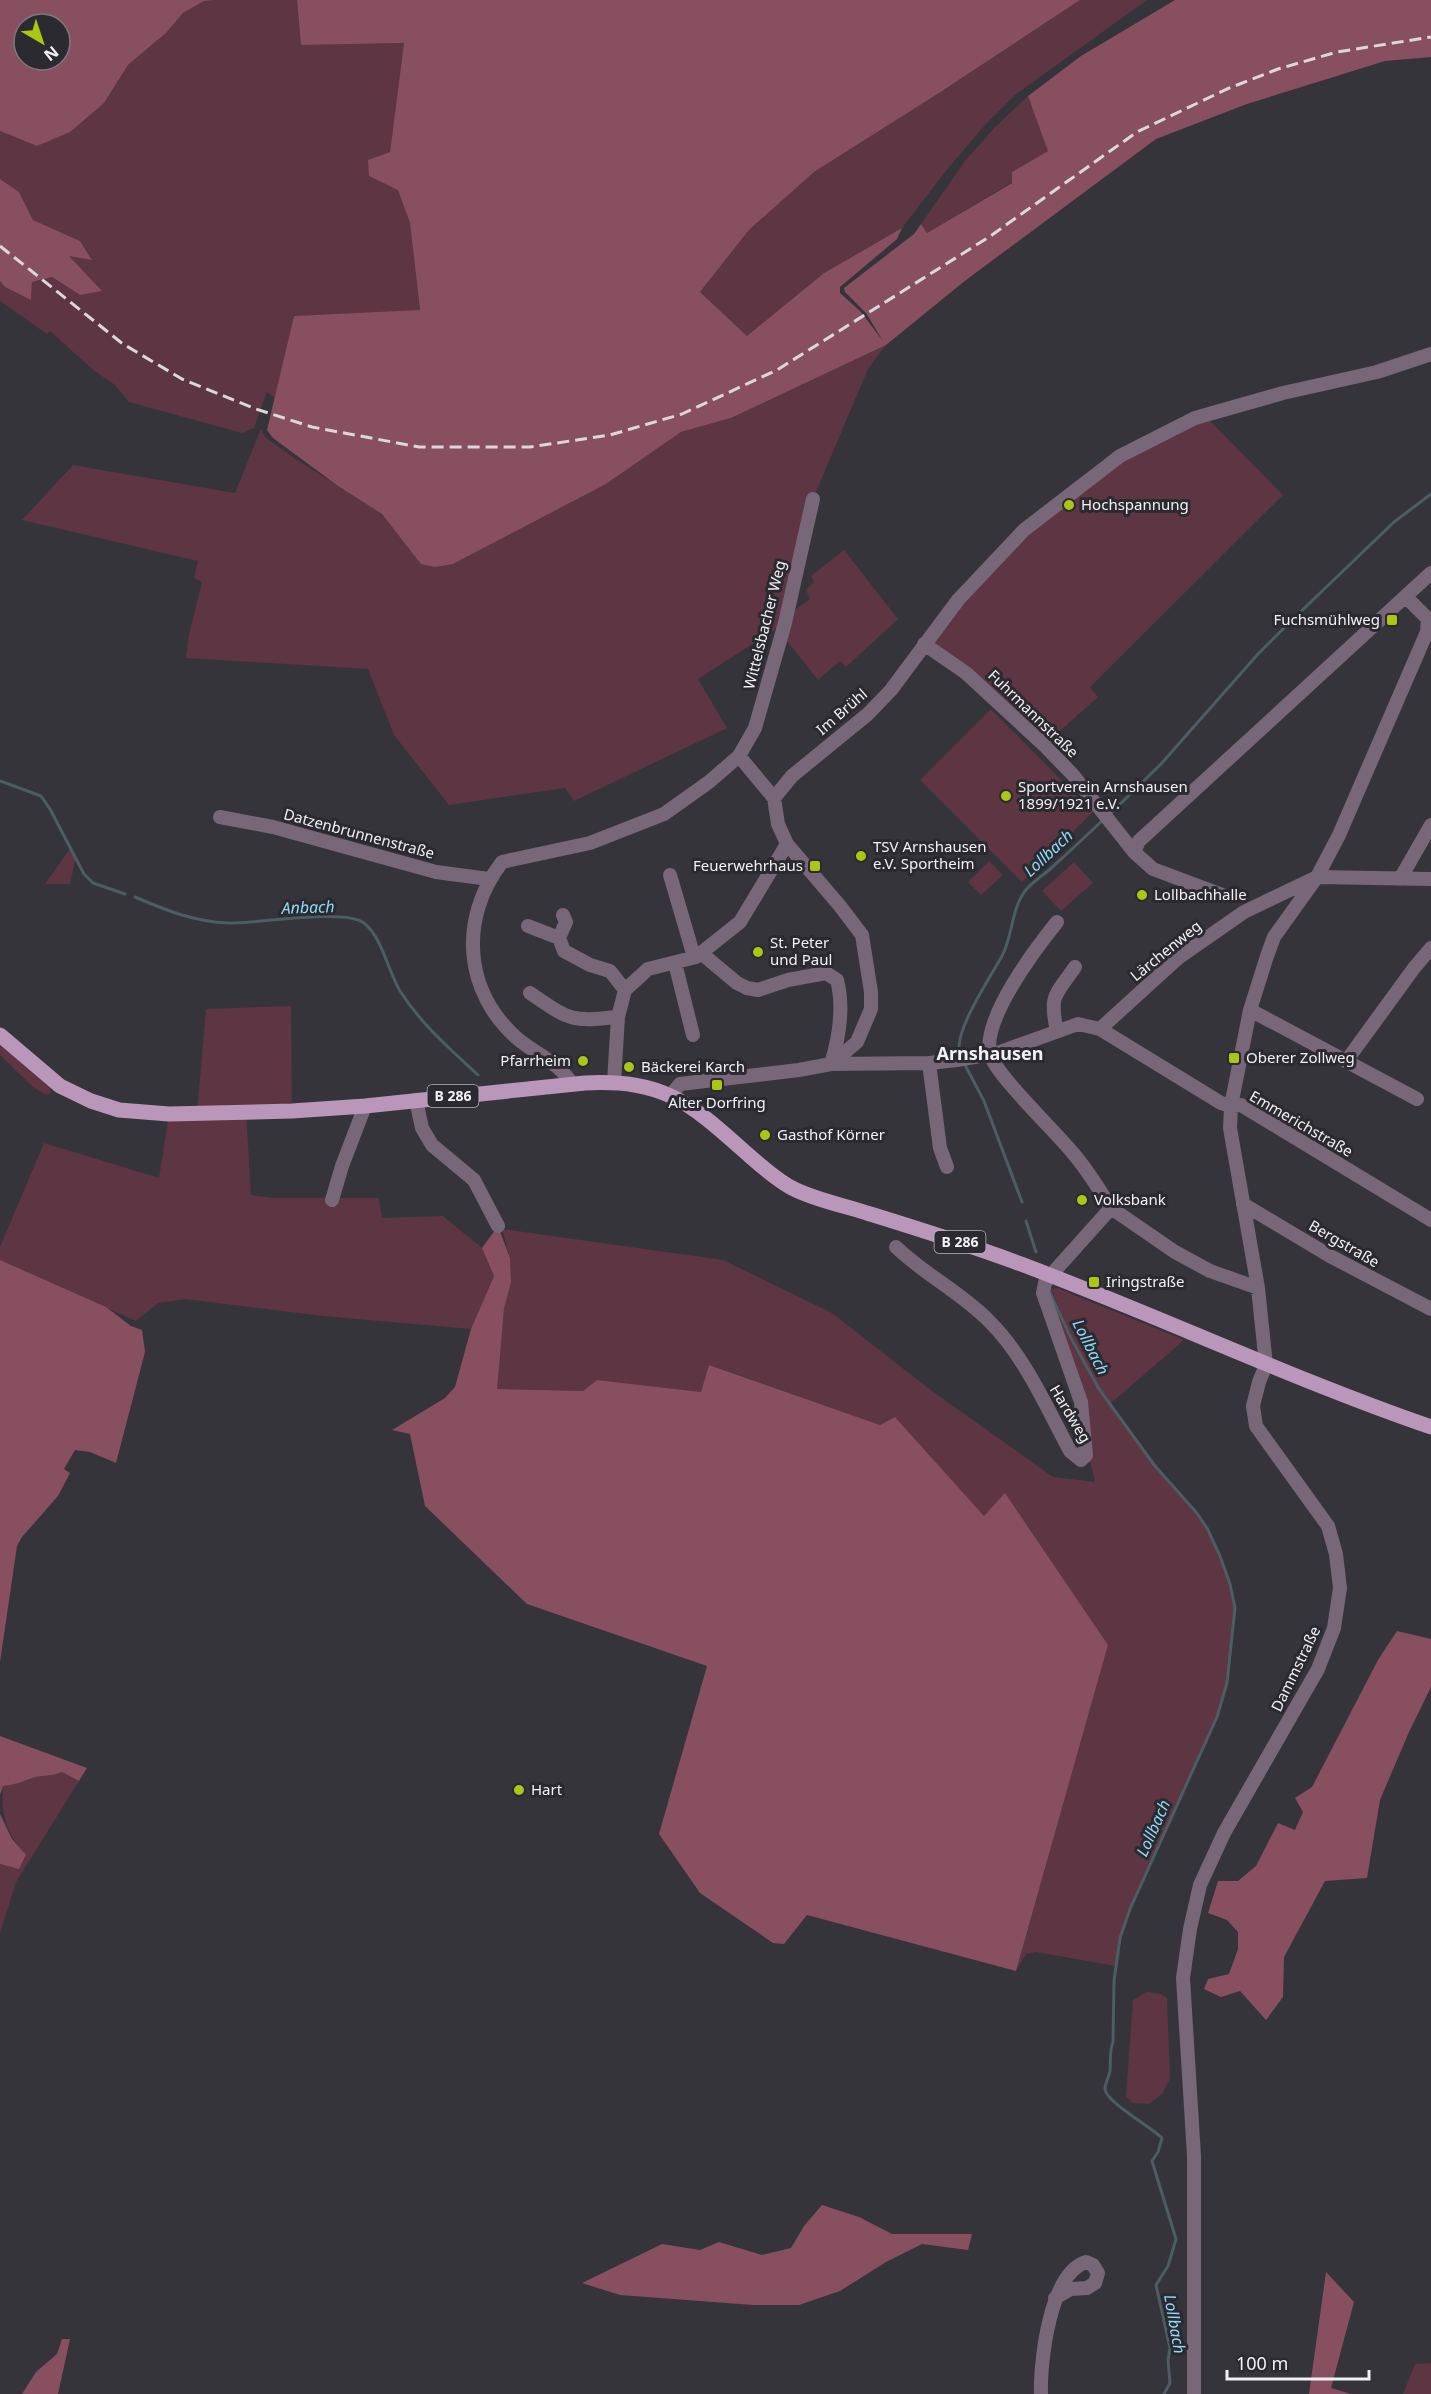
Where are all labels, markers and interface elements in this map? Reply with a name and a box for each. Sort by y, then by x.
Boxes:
north arrow [12,12,72,72]
text: N [39,41,63,66]
place label: Hochspannung [1081,494,1189,514]
marker: Hochspannung [1062,498,1076,512]
street label: Wittelsbacher Weg [738,558,790,691]
place label: Fuchsmühlweg [1273,609,1380,629]
marker: Fuchsmühlweg [1385,613,1399,627]
street label: Fuhrmannstraße [984,665,1083,762]
street label: Im Brühl [812,684,871,739]
place label: Sportverein Arnshausen 1899/1921 e.V. [1018,776,1188,813]
marker: Sportverein Arnshausen 1899/1921 e.V. [999,789,1013,803]
street label: Datzenbrunnenstraße [282,803,437,863]
water label: Lollbach [1019,825,1077,881]
place label: TSV Arnshausen e.V. Sportheim [873,836,987,873]
marker: TSV Arnshausen e.V. Sportheim [854,849,868,863]
place label: Feuerwehrhaus [693,855,803,875]
marker: Feuerwehrhaus [808,859,822,873]
place label: Lollbachhalle [1154,884,1247,904]
marker: Lollbachhalle [1135,888,1149,902]
water label: Anbach [280,895,335,919]
street label: Lärchenweg [1126,915,1205,985]
place label: St. Peter und Paul [770,932,832,969]
marker: St. Peter und Paul [751,945,765,959]
district label: Arnshausen [937,1041,1043,1065]
place label: Oberer Zollweg [1246,1047,1355,1067]
place label: Pfarrheim [500,1050,571,1070]
marker: Oberer Zollweg [1227,1051,1241,1065]
marker: Pfarrheim [576,1054,590,1068]
place label: Bäckerei Karch [641,1056,745,1076]
marker: Bäckerei Karch [622,1060,636,1074]
marker: Alter Dorfring [710,1078,724,1092]
road number: B 286 [428,1085,478,1107]
street label: Emmerichstraße [1246,1085,1357,1161]
place label: Alter Dorfring [668,1092,766,1112]
place label: Gasthof Körner [777,1124,885,1144]
marker: Gasthof Körner [758,1128,772,1142]
place label: Volksbank [1094,1189,1166,1209]
marker: Volksbank [1075,1193,1089,1207]
street label: Bergstraße [1306,1215,1383,1271]
road number: B 286 [934,1231,986,1253]
place label: Iringstraße [1106,1271,1184,1291]
marker: Iringstraße [1087,1275,1101,1289]
water label: Lollbach [1068,1315,1114,1379]
street label: Hardweg [1046,1381,1096,1446]
street label: Dammstraße [1266,1623,1324,1714]
place label: Hart [531,1779,563,1799]
marker: Hart [512,1783,526,1797]
water label: Lollbach [1131,1796,1175,1860]
water label: Lollbach [1159,2293,1191,2355]
scale bar [1227,2343,1370,2381]
text: 100 m [1236,2351,1288,2375]

